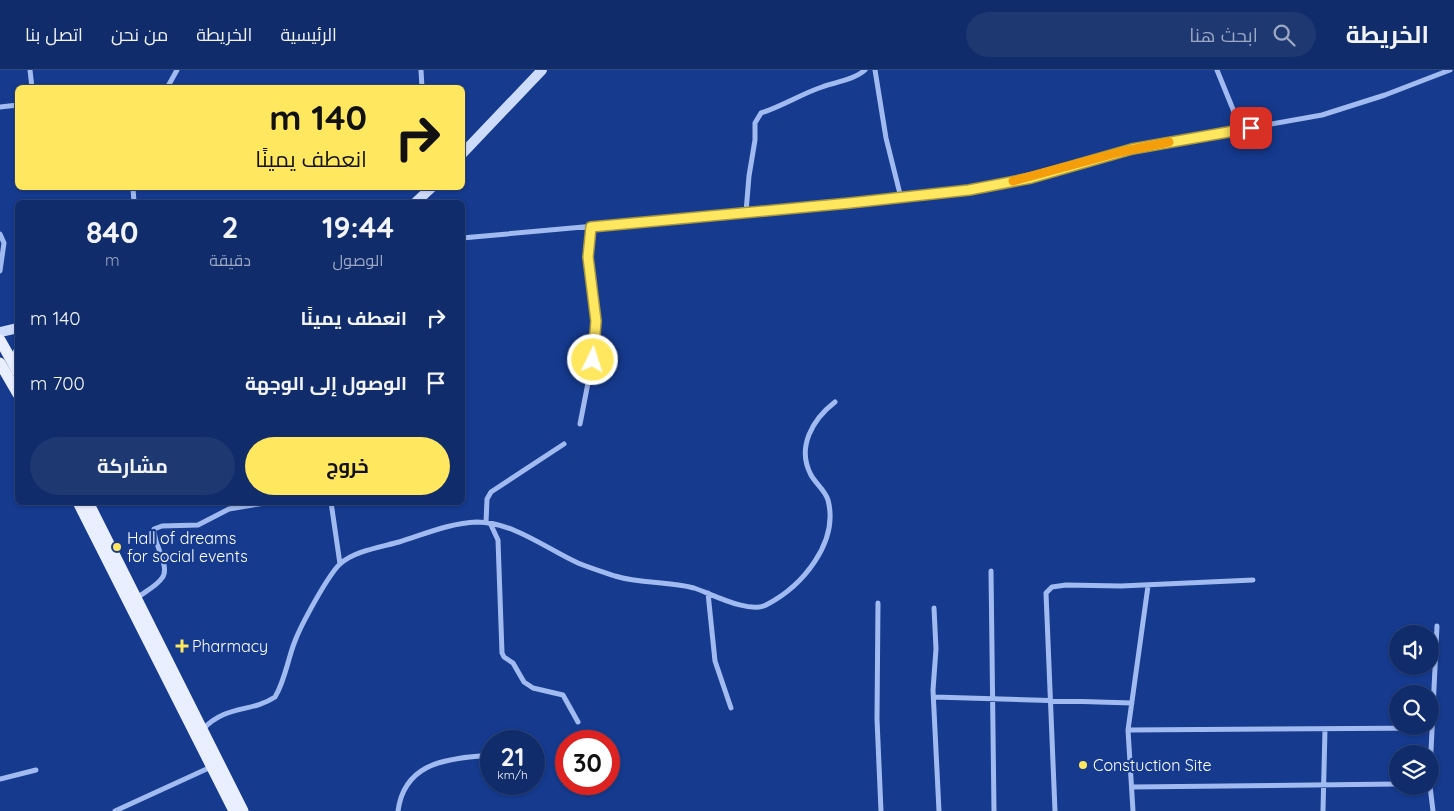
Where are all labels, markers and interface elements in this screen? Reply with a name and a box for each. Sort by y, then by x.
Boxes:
search box [966,12,1316,57]
text: الخريطة [1346,19,1429,49]
icon: search [1270,21,1298,49]
text: اتصل بنا [25,23,83,46]
text: من نحن [111,23,168,46]
text: الخريطة [196,23,252,46]
text: الرئيسية [280,23,337,46]
text: ابحث هنا [1189,23,1258,47]
text: 140 m [269,95,367,139]
icon: right [385,105,450,170]
pin [1230,107,1272,149]
icon: arrive [1237,114,1265,142]
text: انعطف يمينًا [255,145,367,173]
text: 2 [222,208,239,246]
text: 19:44 [322,208,394,246]
text: 840 [86,213,138,251]
text: m [105,250,119,270]
text: دقيقة [209,250,251,270]
text: الوصول [332,250,383,270]
icon: right [422,304,450,332]
text: 140 m [30,306,81,330]
text: انعطف يمينًا [300,306,407,330]
position arrow [566,333,618,385]
icon: arrive [422,369,450,397]
text: 700 m [30,371,85,395]
text: الوصول إلى الوجهة [245,371,407,395]
button: مشاركة [30,437,235,495]
button: خروج [245,437,450,495]
place label: Hall of dreams for social events [127,528,248,566]
marker: Hall of dreams for social events [111,541,123,553]
map controls [1389,625,1439,795]
button: sound [1389,625,1439,675]
place label: Pharmacy [192,636,268,656]
marker: Pharmacy [176,640,188,652]
button: search [1389,685,1439,735]
speed limit sign: 30 [555,730,620,795]
text: 21 [501,741,524,772]
button: layers [1389,745,1439,795]
place label: Constuction Site [1093,755,1212,775]
marker: Constuction Site [1077,759,1089,771]
text: km/h [497,767,528,782]

